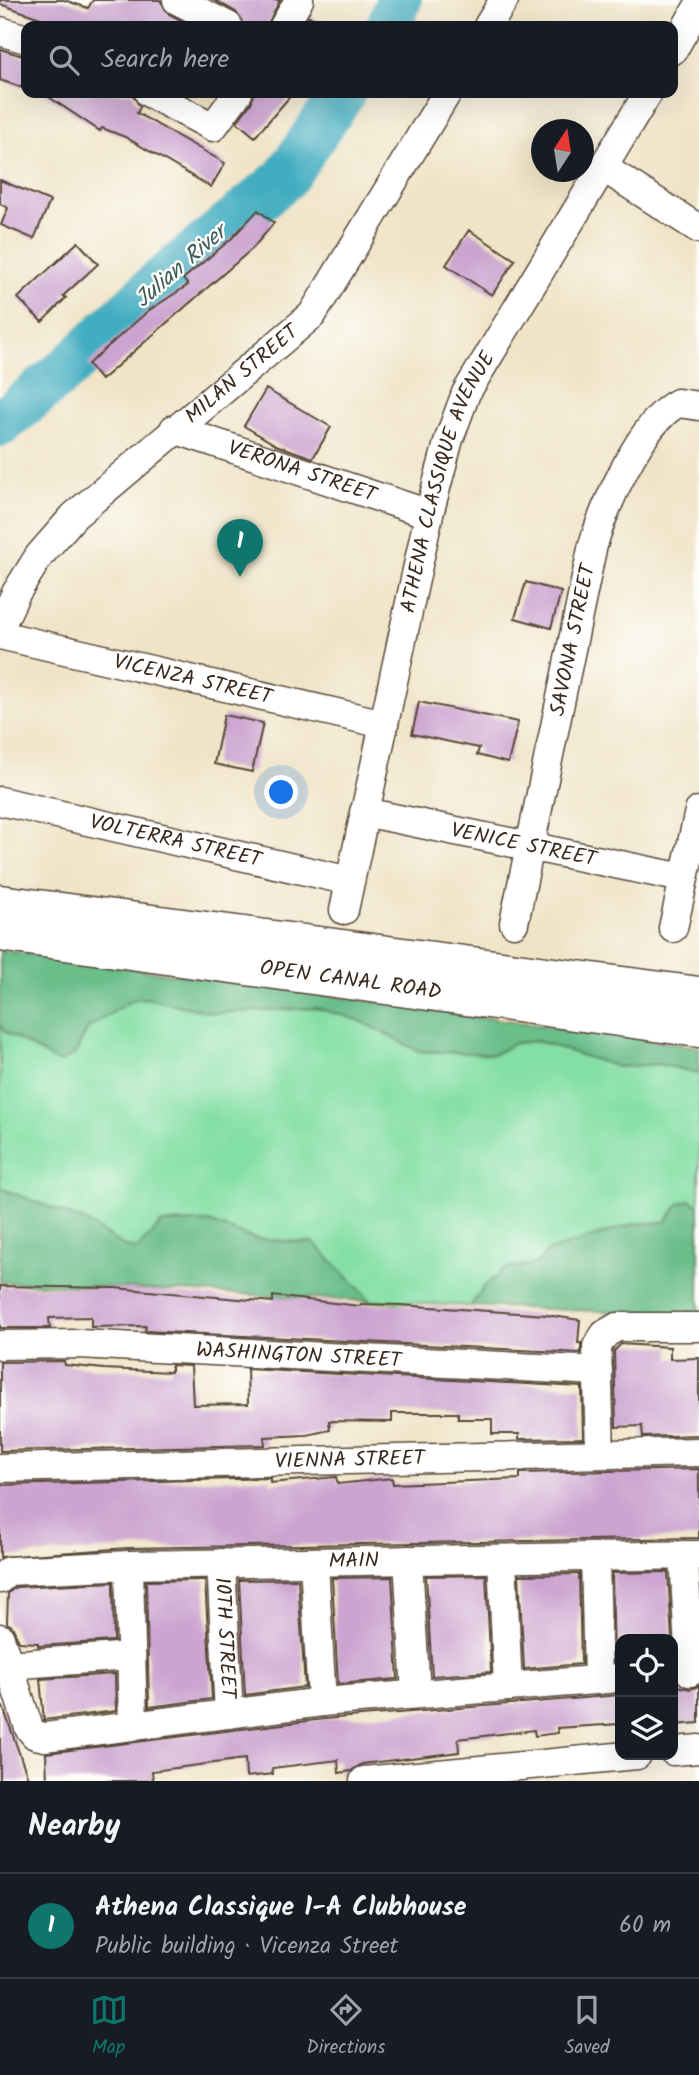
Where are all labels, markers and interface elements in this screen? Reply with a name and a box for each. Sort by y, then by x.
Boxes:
search box [21,21,678,98]
text: Search here [101,39,229,81]
icon: search [45,41,83,79]
north arrow [531,119,594,182]
water label: Julian River [127,214,238,317]
street label: MILAN STREET [178,315,308,432]
street label: ATHENA CLASSIQUE AVENUE [392,344,504,616]
street label: VERONA STREET [224,432,382,512]
pin: 1 [217,519,263,577]
street label: SAVONA STREET [541,560,605,719]
street label: VICENZA STREET [110,645,277,714]
your location [264,775,298,809]
street label: VOLTERRA STREET [86,805,266,877]
street label: VENICE STREET [448,814,601,877]
street label: OPEN CANAL ROAD [258,951,444,1009]
street label: WASHINGTON STREET [195,1334,404,1377]
street label: VIENNA STREET [274,1442,427,1478]
street label: MAIN [328,1544,379,1578]
street label: 10TH STREET [205,1576,245,1701]
map controls [615,1634,678,1760]
button: locate [615,1634,678,1697]
button: layers [615,1697,678,1760]
text: Nearby [28,1803,120,1851]
text: Athena Classique 1-A Clubhouse [95,1887,467,1929]
text: 1 [48,1908,54,1944]
text: 60 m [619,1908,671,1944]
text: Public building · Vicenza Street [95,1929,399,1965]
tab: Map [90,1991,128,2063]
tab: Directions [307,1991,385,2063]
tab: Saved [564,1991,609,2063]

